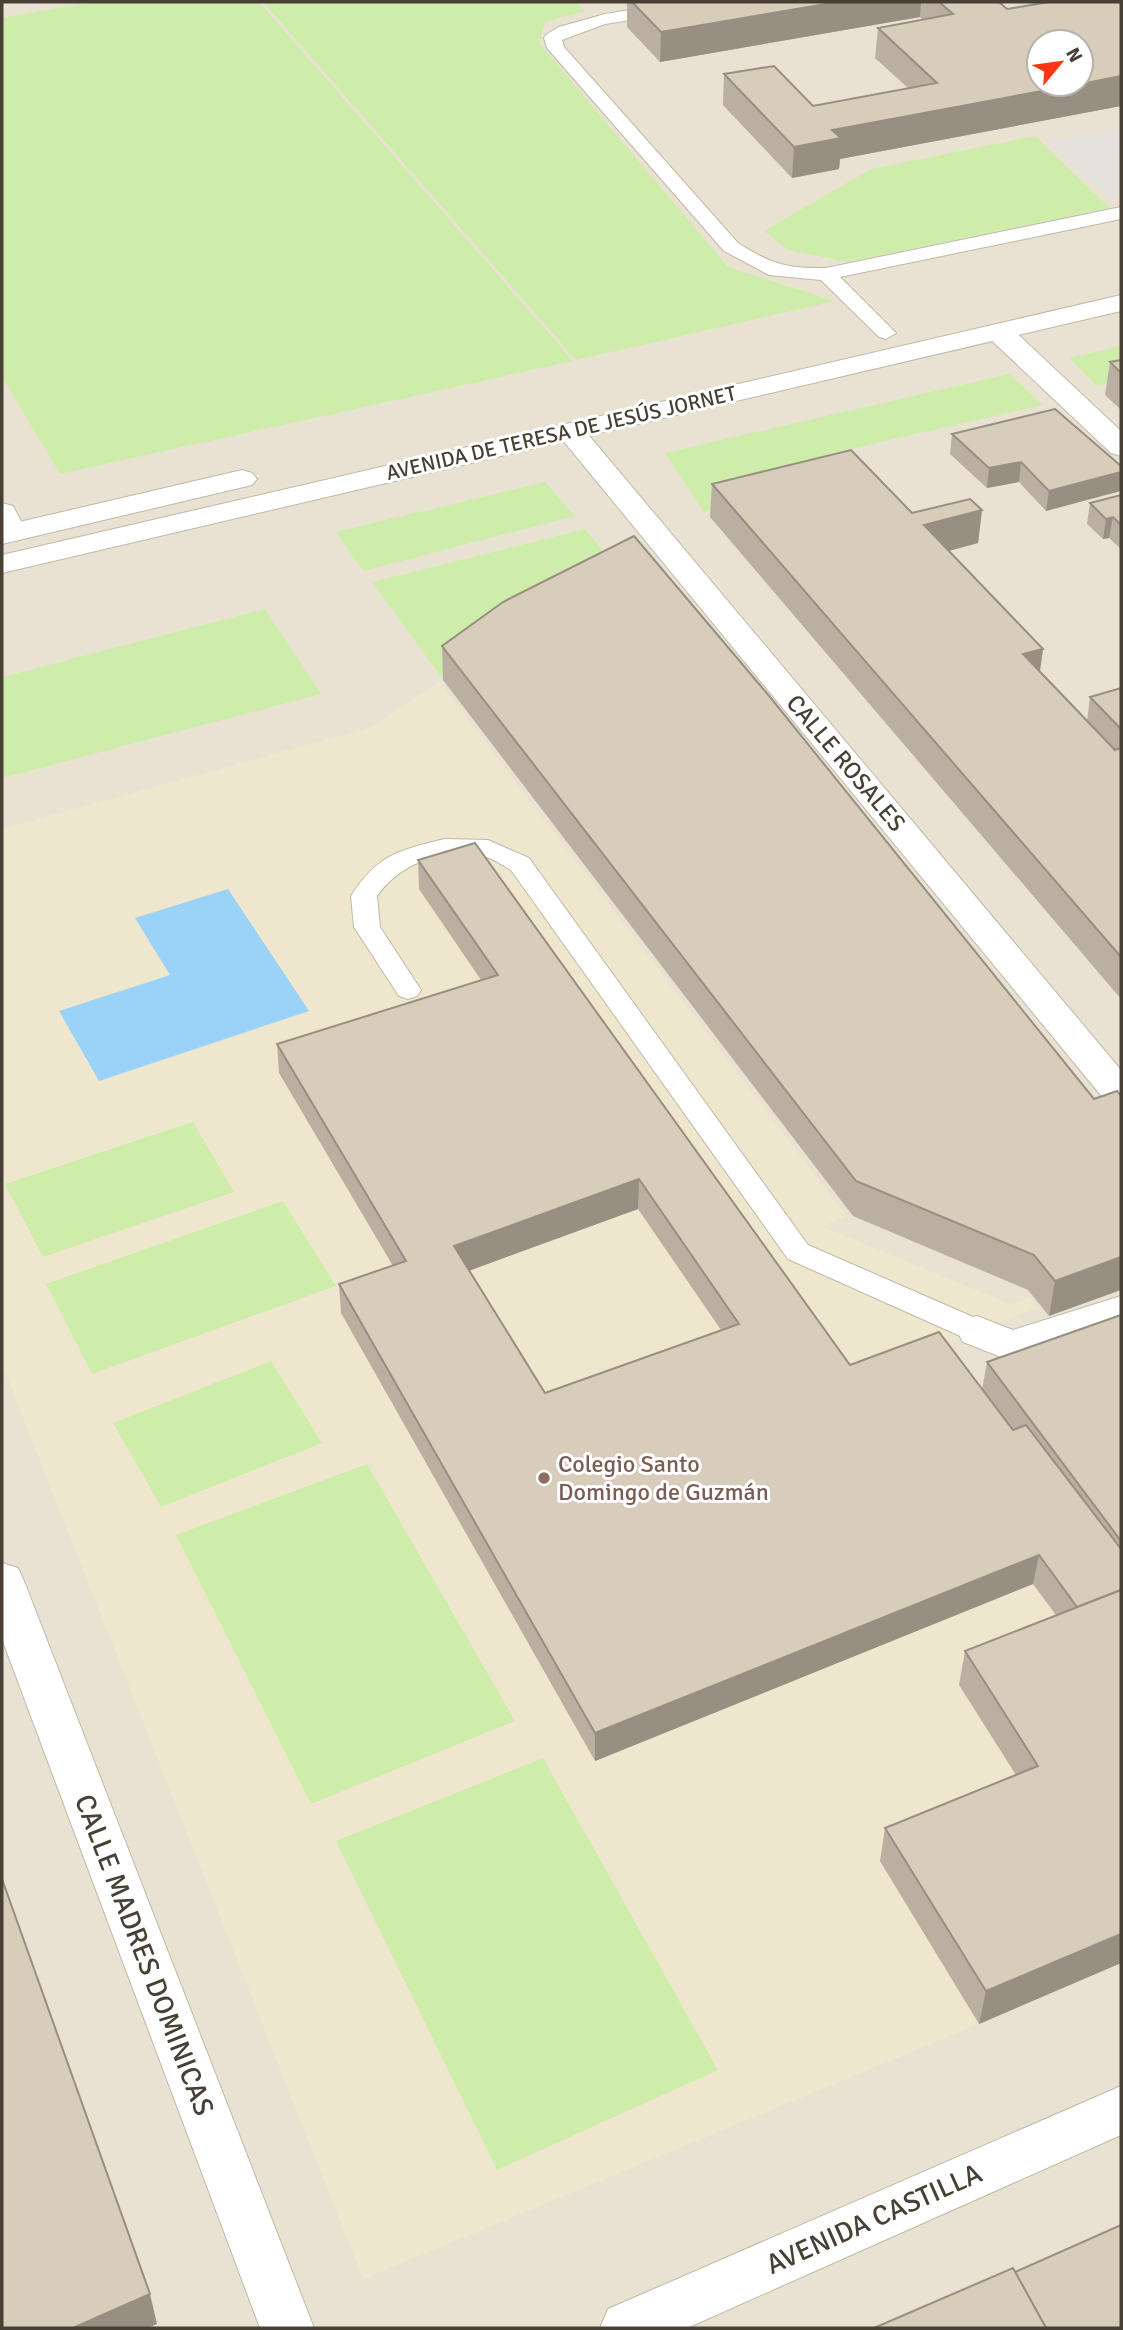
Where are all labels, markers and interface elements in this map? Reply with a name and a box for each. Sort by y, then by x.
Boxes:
north arrow [1025,28,1095,98]
text: N [1060,44,1088,67]
street label: AVENIDA DE TERESA DE JESÚS JORNET [383,380,739,486]
street label: CALLE ROSALES [780,688,912,838]
place label: Colegio Santo Domingo de Guzmán [558,1449,769,1507]
marker: Colegio Santo Domingo de Guzmán [536,1470,552,1486]
street label: CALLE MADRES DOMINICAS [67,1790,221,2120]
street label: AVENIDA CASTILLA [761,2156,987,2282]

